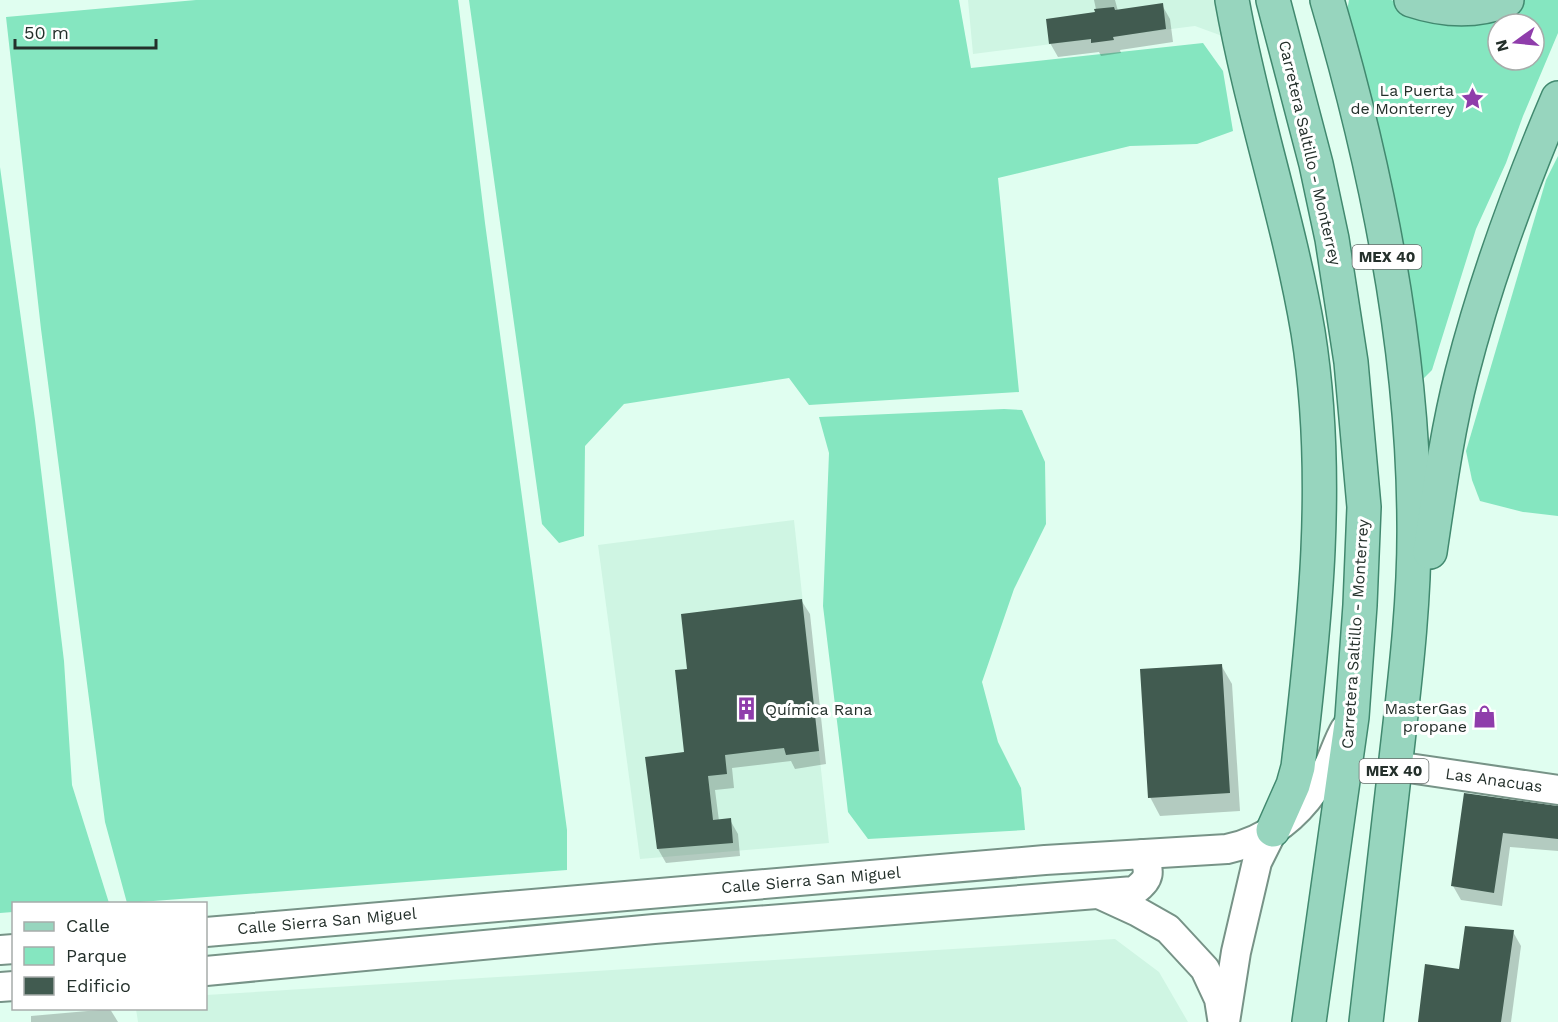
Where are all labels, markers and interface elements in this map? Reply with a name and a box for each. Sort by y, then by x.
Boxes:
scale bar [15,12,156,50]
north arrow [1486,12,1546,72]
text: 50 m [24,22,69,43]
text: N [1491,38,1513,54]
street label: Carretera Saltillo - Monterrey [1275,39,1345,268]
place label: La Puerta de Monterrey [1351,81,1455,118]
place icon: La Puerta de Monterrey [1459,86,1485,112]
road number: MEX 40 [1352,245,1422,269]
street label: Carretera Saltillo - Monterrey [1337,518,1373,749]
building icon: Química Rana [734,696,760,722]
place label: MasterGas propane [1384,699,1467,736]
place label: Química Rana [765,700,872,719]
shop icon: MasterGas propane [1472,704,1498,730]
road number: MEX 40 [1360,759,1428,783]
street label: Las Anacuas [1444,764,1544,796]
street label: Calle Sierra San Miguel [720,863,902,897]
legend [12,902,207,1010]
street label: Calle Sierra San Miguel [236,904,418,938]
text: Calle [66,915,110,936]
text: Parque [66,945,127,966]
text: Edificio [66,975,131,996]

